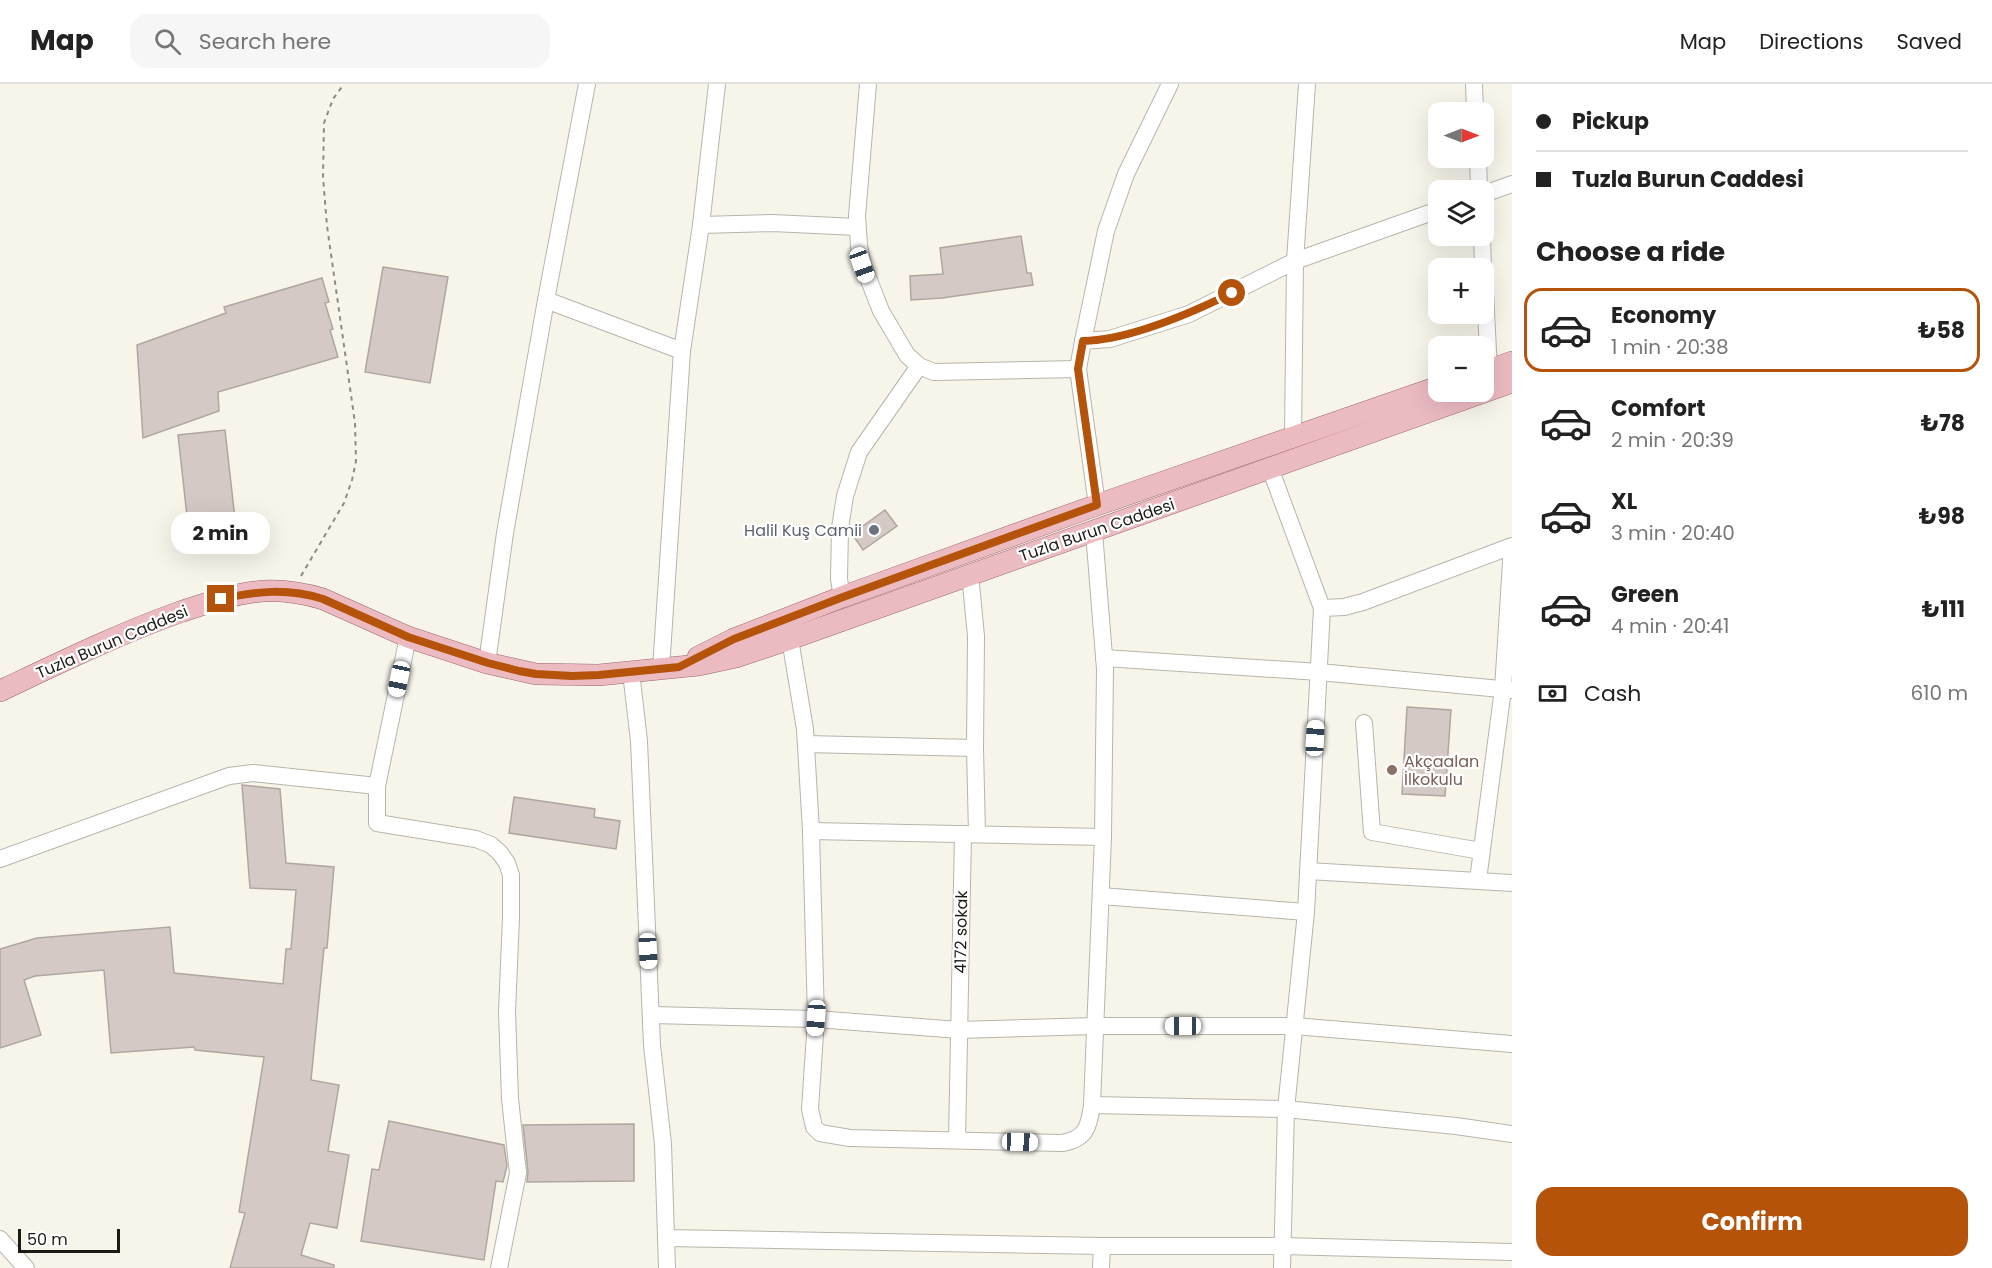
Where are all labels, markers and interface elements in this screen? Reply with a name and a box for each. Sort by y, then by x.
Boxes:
search box [130,14,550,68]
text: Map [30,21,94,60]
icon: search [151,25,184,58]
text: Search here [199,26,331,57]
text: Map [1680,27,1726,56]
text: Directions [1759,27,1863,56]
text: Saved [1896,27,1962,56]
north arrow [1428,102,1494,168]
map controls [1428,102,1494,402]
text: Pickup [1572,106,1649,137]
text: Tuzla Burun Caddesi [1572,164,1804,195]
button: layers [1428,180,1494,246]
text: Choose a ride [1536,233,1725,270]
car [847,245,877,285]
button: + [1428,258,1494,324]
route start [1218,279,1245,306]
text: Economy [1611,300,1716,331]
icon: car [1539,303,1593,357]
text: ₺58 [1918,315,1965,346]
text: 1 min · 20:38 [1611,333,1729,361]
button: − [1428,336,1494,402]
text: Comfort [1611,393,1705,424]
icon: car [1539,396,1593,450]
text: ₺78 [1921,408,1965,439]
text: 2 min · 20:39 [1611,426,1734,454]
text: XL [1611,486,1637,517]
icon: car [1539,489,1593,543]
street label: Tuzla Burun Caddesi [1016,493,1178,567]
text: ₺98 [1919,501,1965,532]
callout: 2 min [172,512,270,554]
text: 2 min [192,519,249,547]
place label: Halil Kuş Camii [744,519,862,542]
text: 3 min · 20:40 [1611,519,1735,547]
marker: Halil Kuş Camii [867,523,881,537]
text: Green [1611,579,1679,610]
icon: car [1539,582,1593,636]
route end [207,585,234,612]
text: ₺111 [1922,594,1965,625]
street label: Tuzla Burun Caddesi [32,600,192,684]
text: 4 min · 20:41 [1611,612,1729,640]
car [386,660,412,698]
icon: cash [1536,677,1569,710]
text: Cash [1584,678,1641,709]
text: 610 m [1910,679,1968,707]
car [1305,720,1325,756]
place label: Akçaalan İlkokulu [1404,750,1479,791]
marker: Akçaalan İlkokulu [1385,763,1399,777]
street label: 4172 sokak [949,889,973,974]
car [638,933,658,969]
car [806,999,826,1037]
car [1165,1017,1201,1035]
car [1002,1132,1038,1152]
button: Confirm [1536,1187,1968,1256]
scale bar [18,1226,120,1254]
text: 50 m [27,1228,68,1251]

